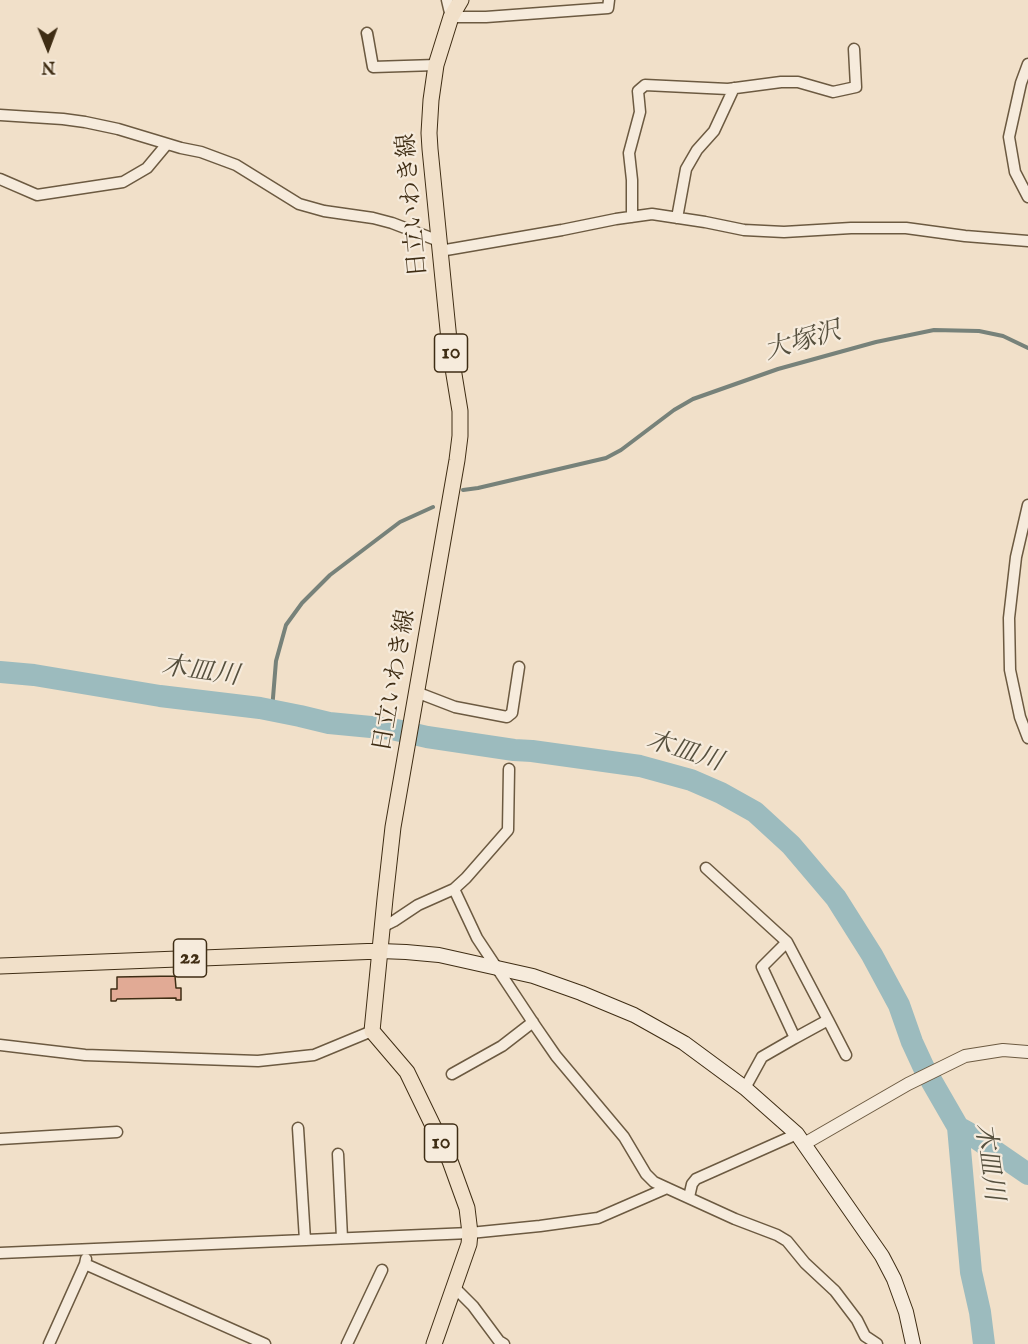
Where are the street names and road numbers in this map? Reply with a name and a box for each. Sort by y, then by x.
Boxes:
street label: 日立いわき線 [393,132,435,278]
road number: 10 [434,334,468,372]
street label: 日立いわき線 [369,608,423,754]
road number: 22 [174,939,207,977]
road number: 10 [424,1124,458,1162]

